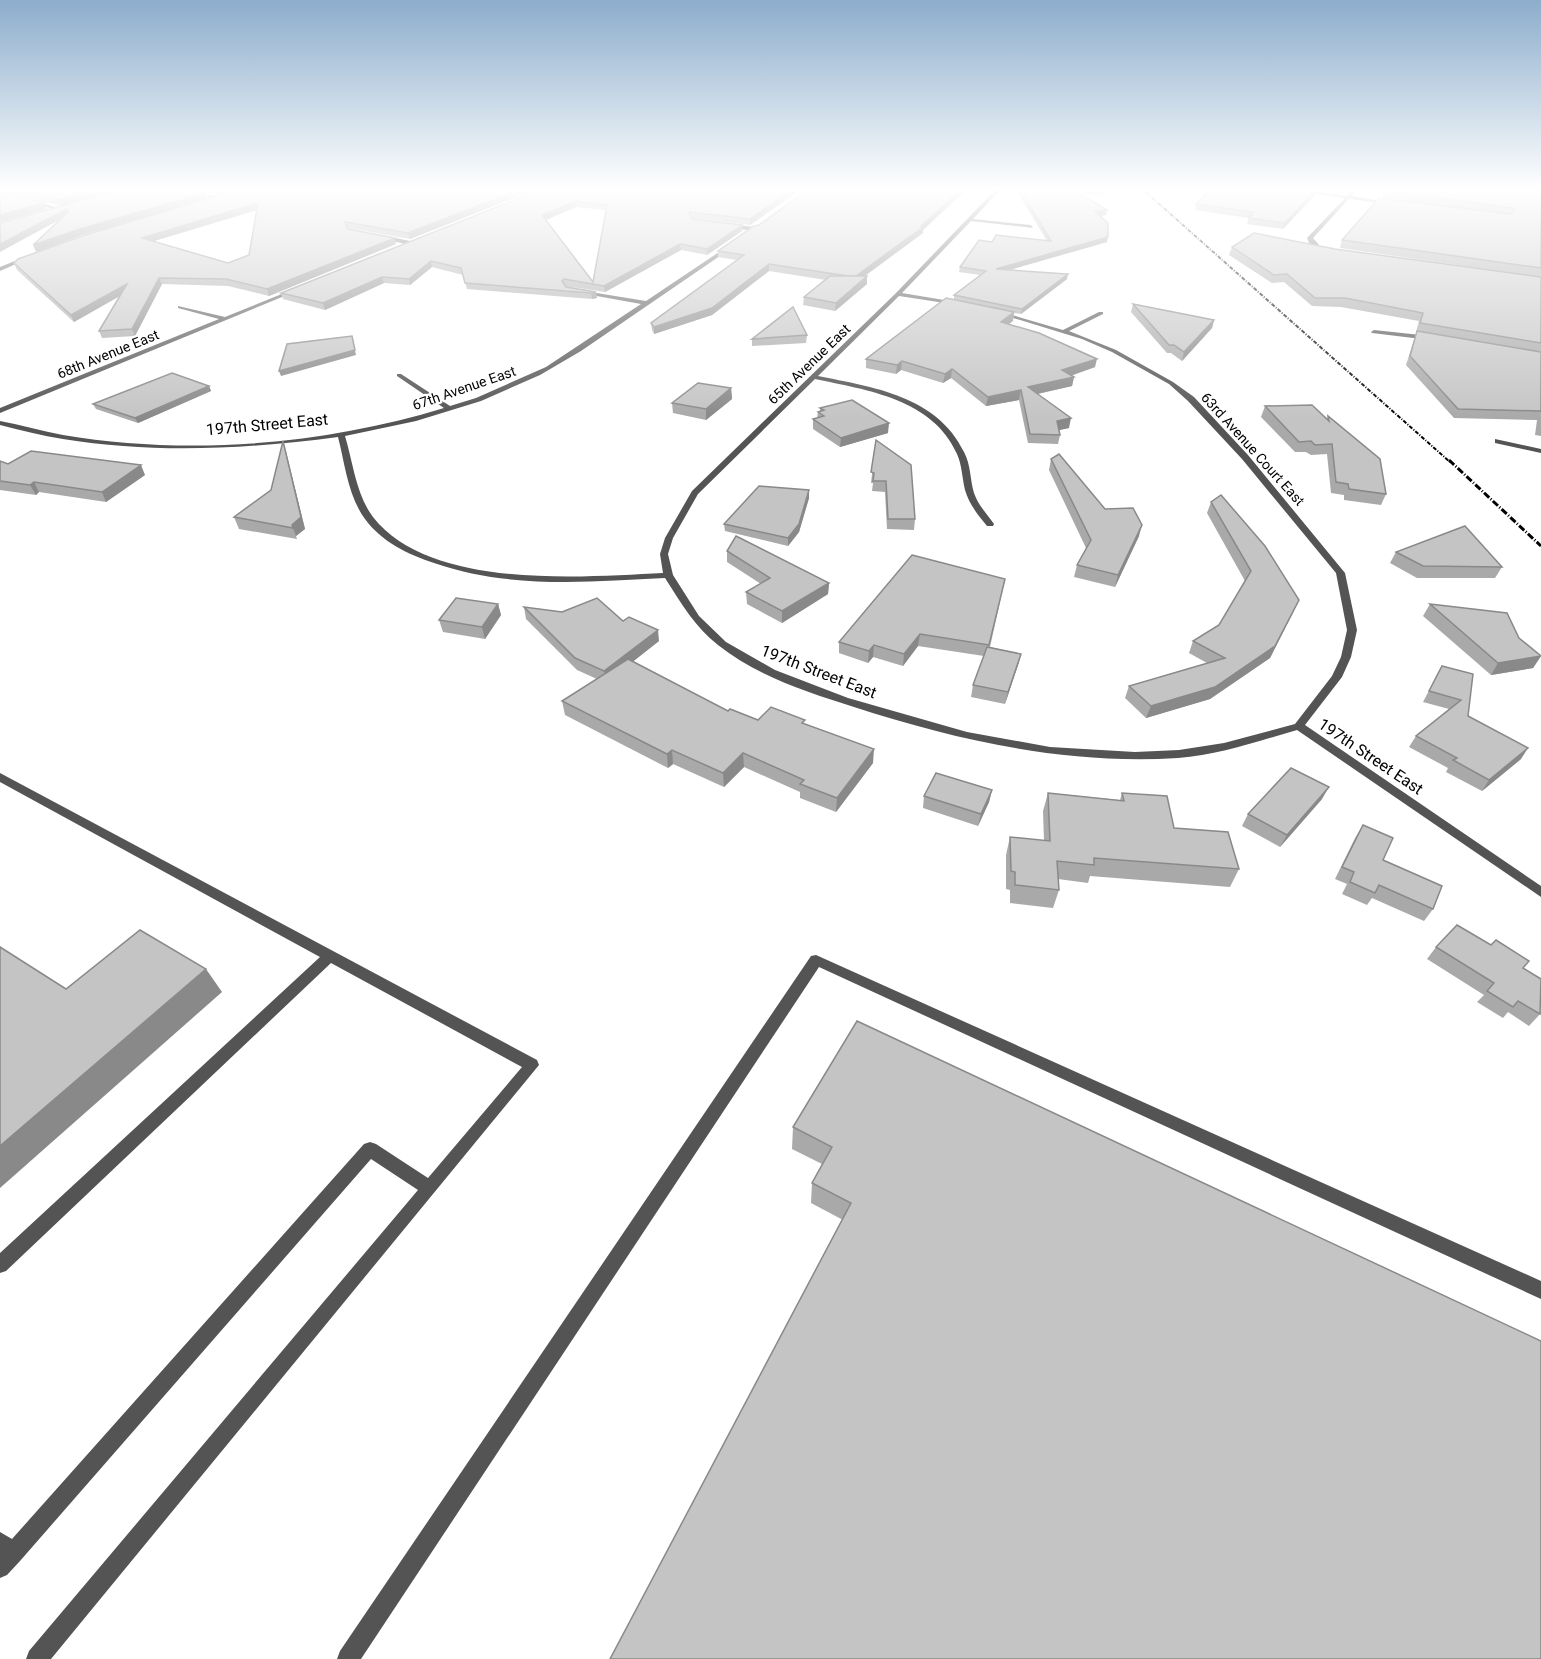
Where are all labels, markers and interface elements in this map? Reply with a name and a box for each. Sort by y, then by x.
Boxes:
street label: 65th Avenue East [765,320,854,407]
street label: 68th Avenue East [55,326,162,382]
street label: 67th Avenue East [410,363,518,413]
street label: 63rd Avenue Court East [1198,389,1308,509]
street label: 197th Street East [205,410,329,439]
street label: 197th Street East [758,641,879,702]
street label: 197th Street East [1315,714,1427,799]

